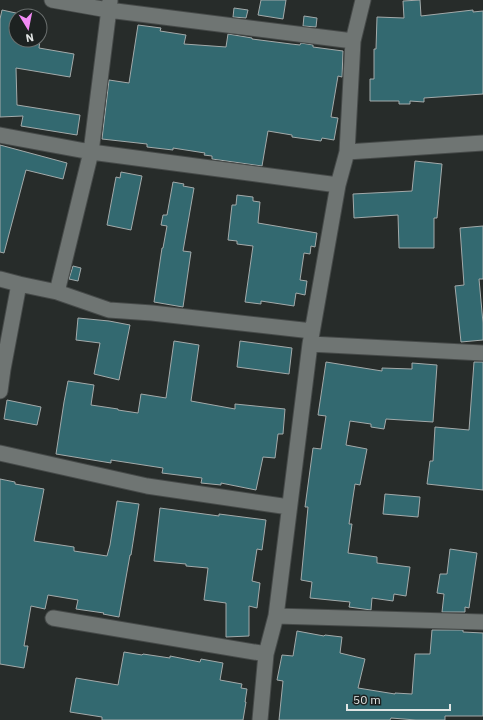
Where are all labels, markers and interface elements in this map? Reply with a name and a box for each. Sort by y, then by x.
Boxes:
north arrow [8,8,48,48]
text: N [25,30,35,45]
scale bar [347,686,450,712]
text: 50 m [353,692,381,707]

